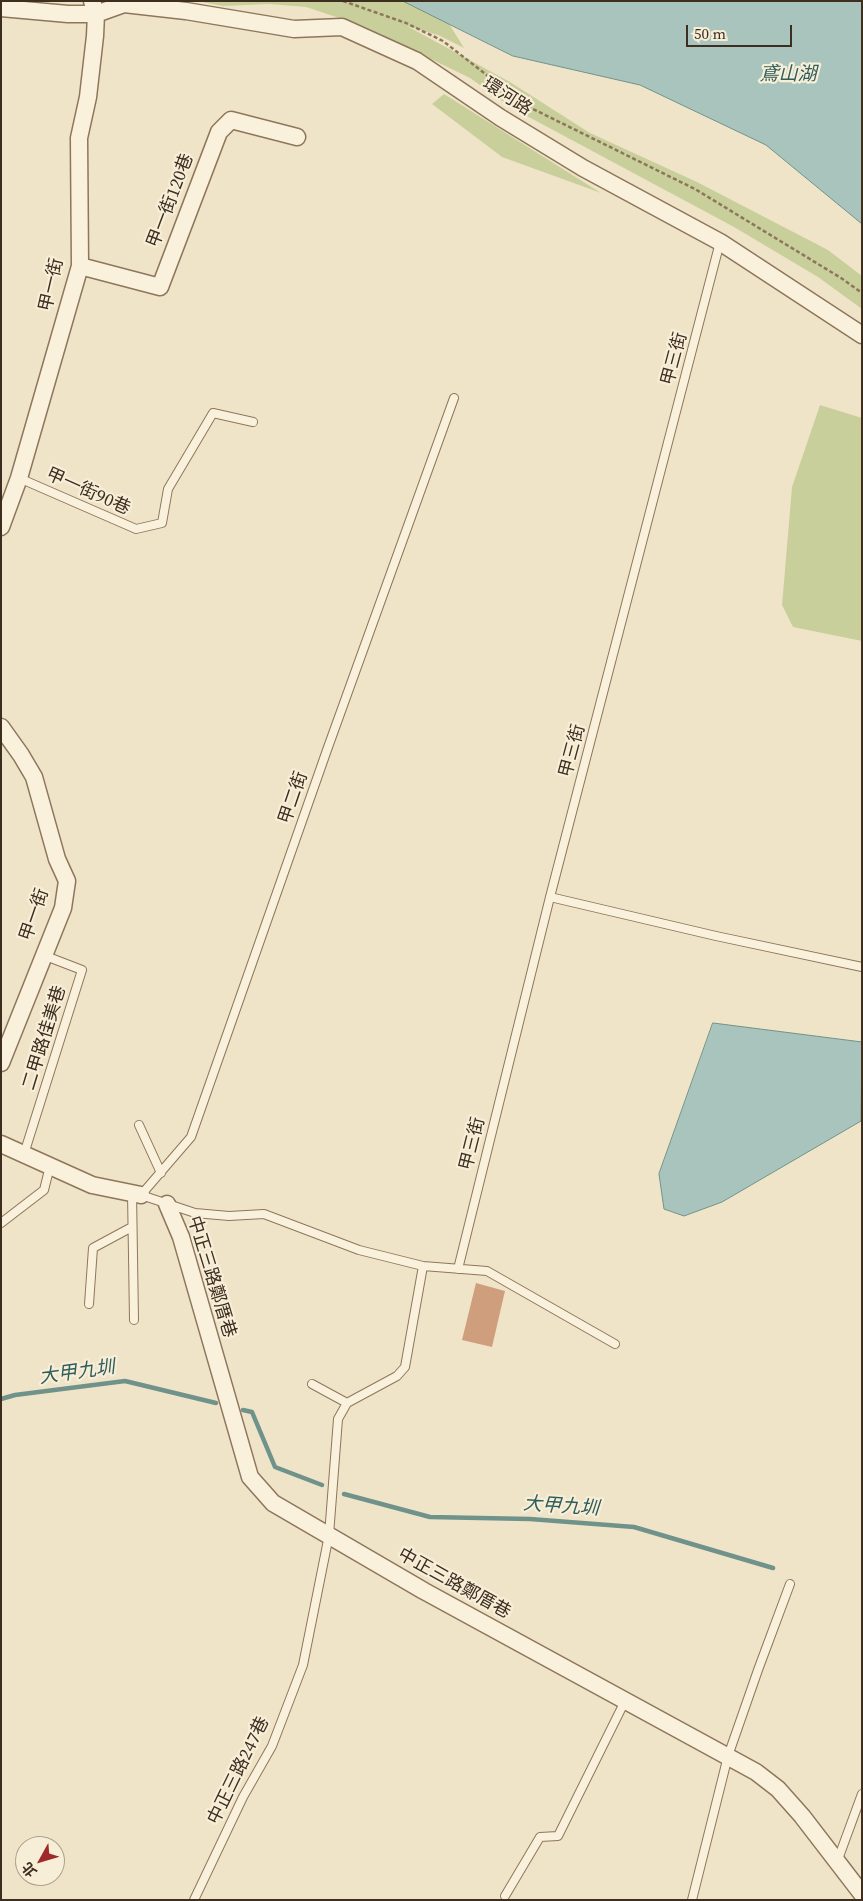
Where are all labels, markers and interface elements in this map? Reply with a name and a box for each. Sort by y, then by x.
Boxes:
scale bar [688,15,794,47]
text: 50 m [694,23,726,44]
water label: 鳶山湖 [760,64,816,86]
street label: 環河路 [478,73,536,121]
street label: 甲一街120巷 [143,151,199,251]
street label: 甲一街 [35,256,69,314]
street label: 甲三街 [658,330,692,388]
street label: 甲一街90巷 [42,464,134,520]
street label: 甲三街 [556,722,590,780]
street label: 甲二街 [275,769,313,827]
street label: 甲一街 [16,886,54,944]
street label: 二甲路佳美巷 [19,983,71,1093]
street label: 甲三街 [456,1115,490,1173]
street label: 中正三路鄭厝巷 [182,1214,240,1340]
water label: 大甲九圳 [38,1356,116,1390]
water label: 大甲九圳 [522,1493,600,1521]
street label: 中正三路鄭厝巷 [394,1544,514,1624]
street label: 中正三路247巷 [204,1714,274,1828]
north arrow [15,1836,65,1886]
text: 北 [17,1858,41,1882]

